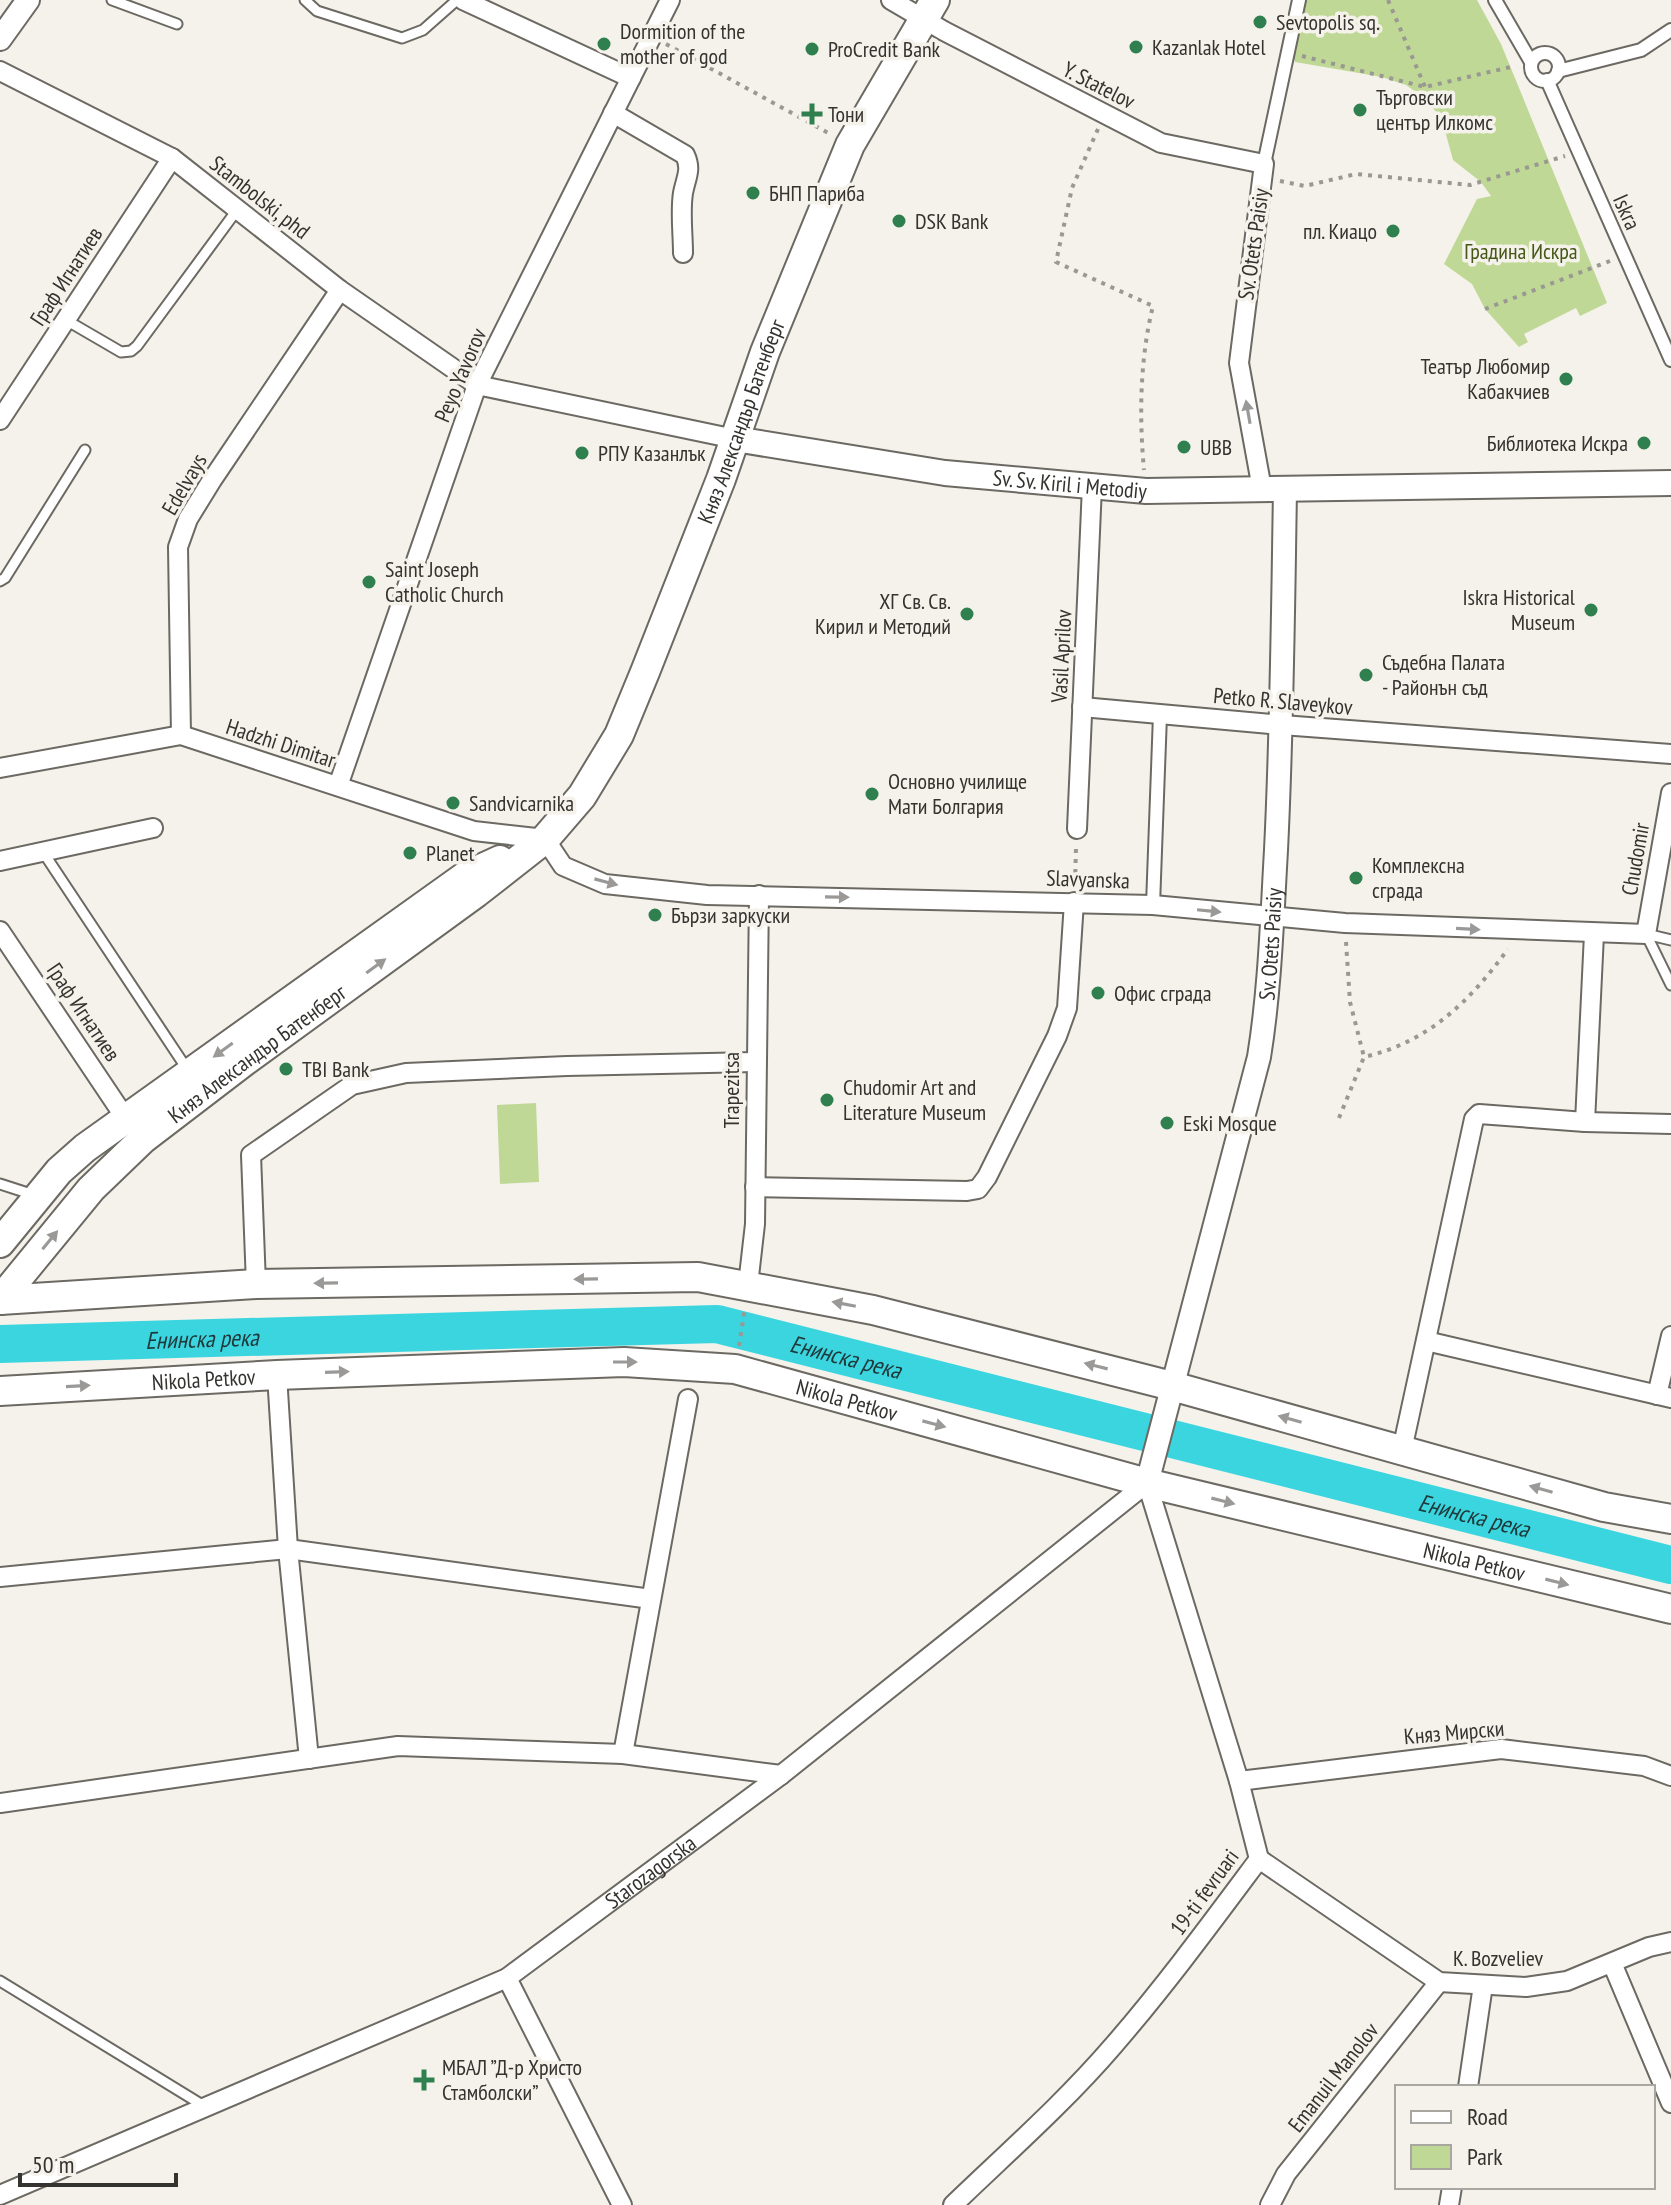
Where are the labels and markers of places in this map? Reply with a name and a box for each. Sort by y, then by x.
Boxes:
place label: Sevtopolis sq. [1276,8,1380,36]
marker: Sevtopolis sq. [1251,13,1269,31]
place label: Dormition of the mother of god [620,17,745,70]
place label: Kazanlak Hotel [1152,33,1266,61]
marker: Dormition of the mother of god [595,35,613,53]
place label: ProCredit Bank [828,35,941,63]
marker: Kazanlak Hotel [1127,38,1145,56]
marker: ProCredit Bank [803,40,821,58]
place label: Търговски център Илкомс [1376,83,1493,136]
place label: Тони [828,100,864,128]
marker: Търговски център Илкомс [1351,101,1369,119]
marker: Тони [803,105,821,123]
place label: БНП Париба [769,179,865,207]
marker: БНП Париба [744,184,762,202]
place label: DSK Bank [915,207,989,235]
marker: DSK Bank [890,212,908,230]
place label: пл. Киацо [1303,217,1377,245]
marker: пл. Киацо [1384,222,1402,240]
place label: Театър Любомир Кабакчиев [1420,352,1550,405]
marker: Театър Любомир Кабакчиев [1557,370,1575,388]
place label: Библиотека Искра [1487,429,1628,457]
place label: UBB [1200,433,1232,461]
marker: Библиотека Искра [1635,434,1653,452]
marker: UBB [1175,438,1193,456]
place label: РПУ Казанлък [598,439,706,467]
marker: РПУ Казанлък [573,444,591,462]
place label: Saint Joseph Catholic Church [385,555,504,608]
marker: Saint Joseph Catholic Church [360,573,378,591]
place label: Iskra Historical Museum [1462,583,1576,636]
place label: ХГ Св. Св. Кирил и Методий [815,587,951,640]
marker: Iskra Historical Museum [1582,601,1600,619]
marker: ХГ Св. Св. Кирил и Методий [958,605,976,623]
place label: Съдебна Палата - Районън съд [1382,648,1505,701]
marker: Съдебна Палата - Районън съд [1357,666,1375,684]
place label: Основно училище Мати Болгария [888,767,1027,820]
marker: Основно училище Мати Болгария [863,785,881,803]
place label: Sandvicarnika [469,789,574,817]
marker: Sandvicarnika [444,794,462,812]
place label: Planet [426,839,475,867]
marker: Planet [401,844,419,862]
place label: Комплексна сграда [1372,851,1465,904]
marker: Комплексна сграда [1347,869,1365,887]
place label: Бързи заркуски [671,901,790,929]
marker: Бързи заркуски [646,906,664,924]
place label: Офис сграда [1114,979,1212,1007]
marker: Офис сграда [1089,984,1107,1002]
place label: TBI Bank [302,1055,370,1083]
marker: TBI Bank [277,1060,295,1078]
place label: Chudomir Art and Literature Museum [843,1073,986,1126]
marker: Chudomir Art and Literature Museum [818,1091,836,1109]
place label: Eski Mosque [1183,1109,1277,1137]
marker: Eski Mosque [1158,1114,1176,1132]
place label: МБАЛ ”Д-р Христо Стамболски” [442,2053,582,2106]
marker: МБАЛ ”Д-р Христо Стамболски” [413,2069,435,2091]

